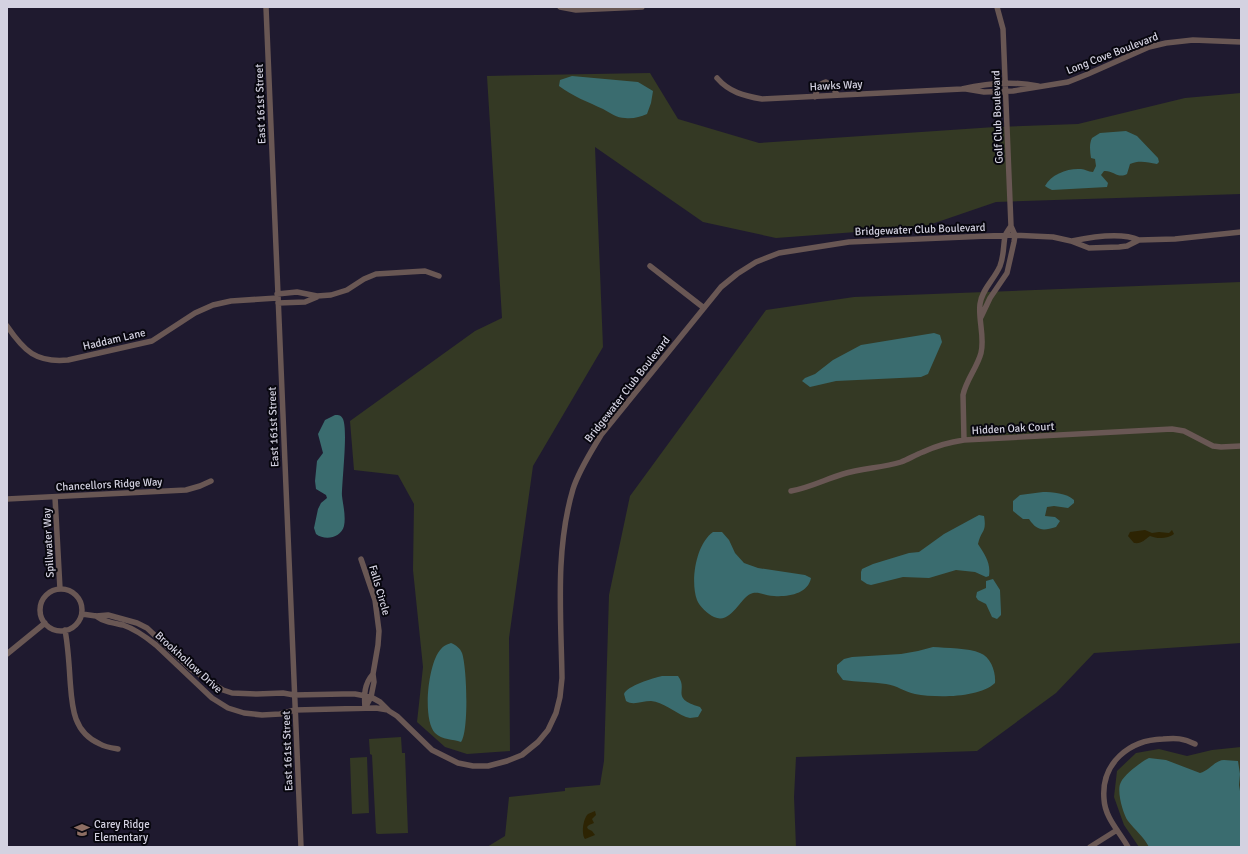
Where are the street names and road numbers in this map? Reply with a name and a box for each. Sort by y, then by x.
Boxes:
street label: Long Cove Boulevard [1064,30,1160,77]
street label: East 161st Street [253,63,268,144]
street label: Golf Club Boulevard [989,70,1006,164]
street label: Hawks Way [809,78,864,93]
street label: Bridgewater Club Boulevard [854,221,986,238]
street label: Haddam Lane [81,326,147,353]
street label: Bridgewater Club Boulevard [582,334,673,445]
street label: East 161st Street [266,386,281,467]
street label: Hidden Oak Court [971,420,1055,437]
street label: Chancellors Ridge Way [55,475,164,494]
street label: Spillwater Way [40,507,57,578]
street label: Falls Circle [366,563,393,617]
street label: Brookhollow Drive [152,629,225,696]
street label: East 161st Street [280,710,295,791]

